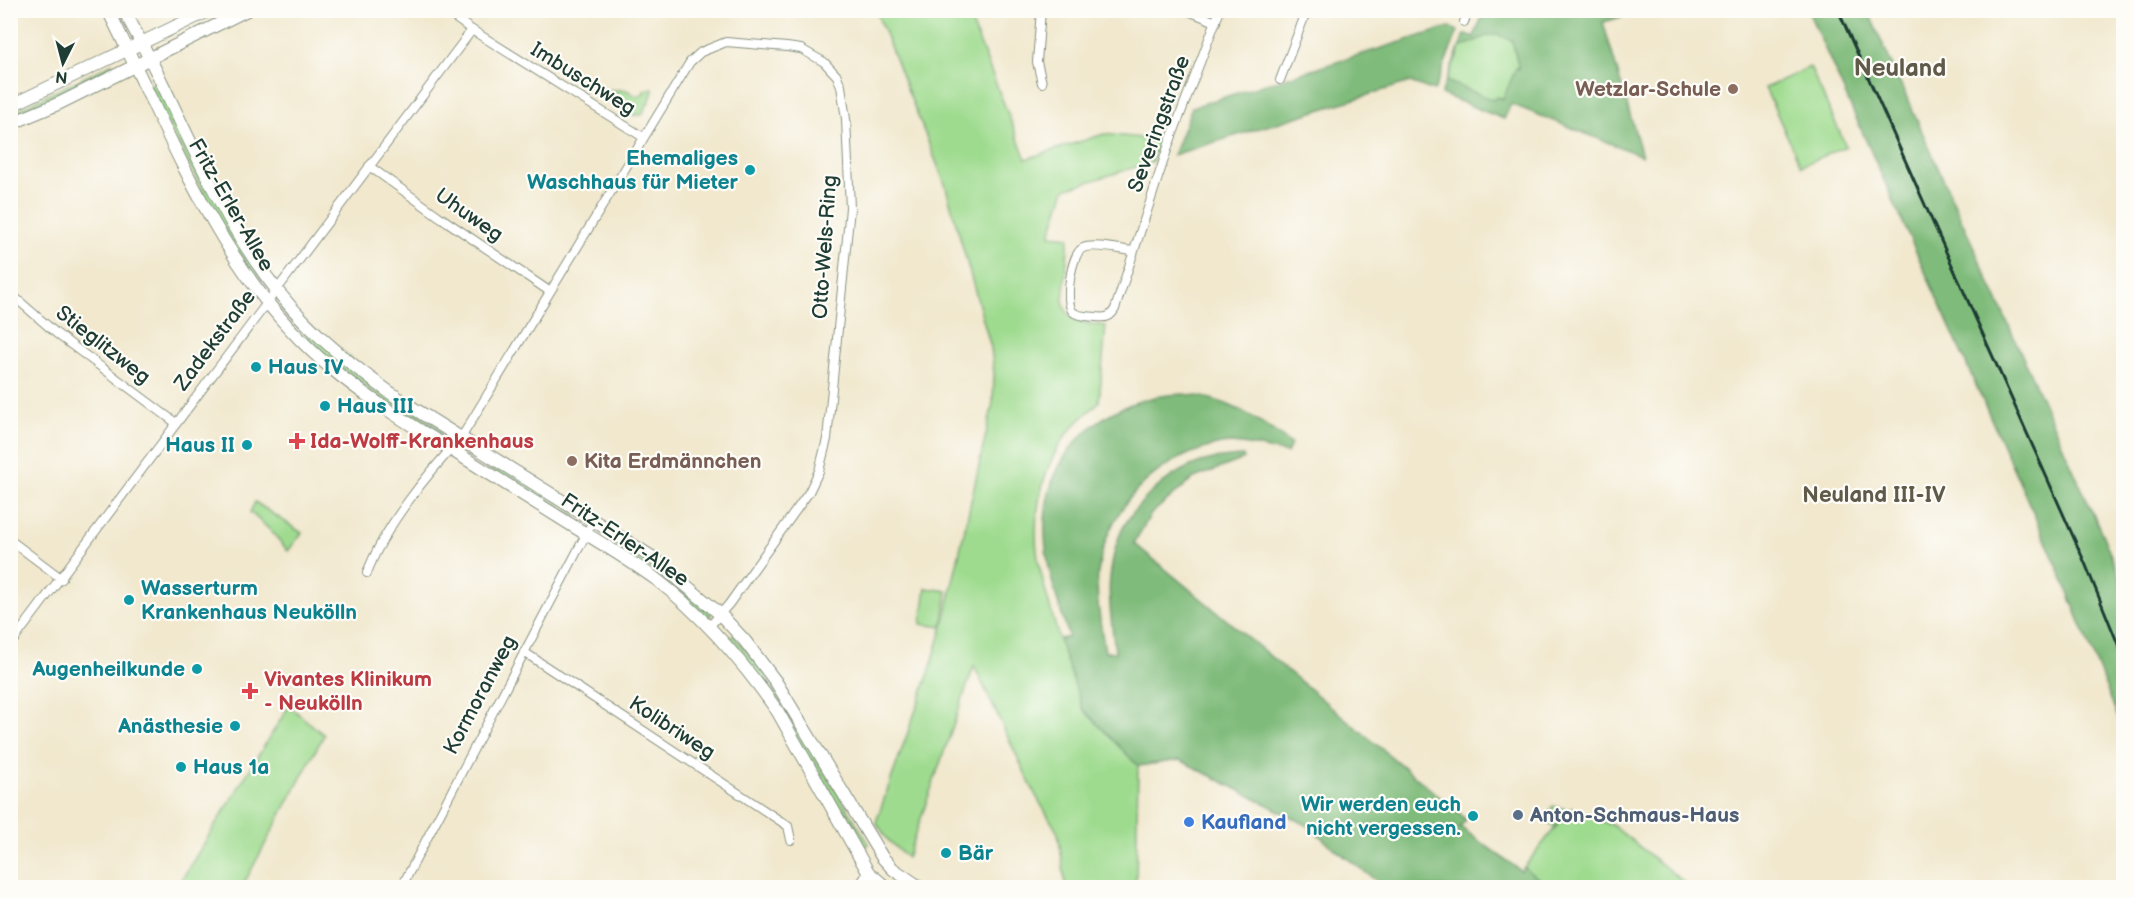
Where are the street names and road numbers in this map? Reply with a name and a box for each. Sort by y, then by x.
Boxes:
street label: Imbuschweg [526,37,640,121]
street label: Severingstraße [1123,52,1195,196]
street label: Fritz-Erler-Allee [183,134,279,276]
street label: Otto-Wels-Ring [807,174,843,320]
street label: Uhuweg [430,183,508,247]
street label: Zadekstraße [168,285,261,396]
street label: Stieglitzweg [51,300,155,390]
street label: Fritz-Erler-Allee [556,488,694,592]
street label: Kormoranweg [438,631,522,759]
street label: Kolibriweg [624,691,720,765]

